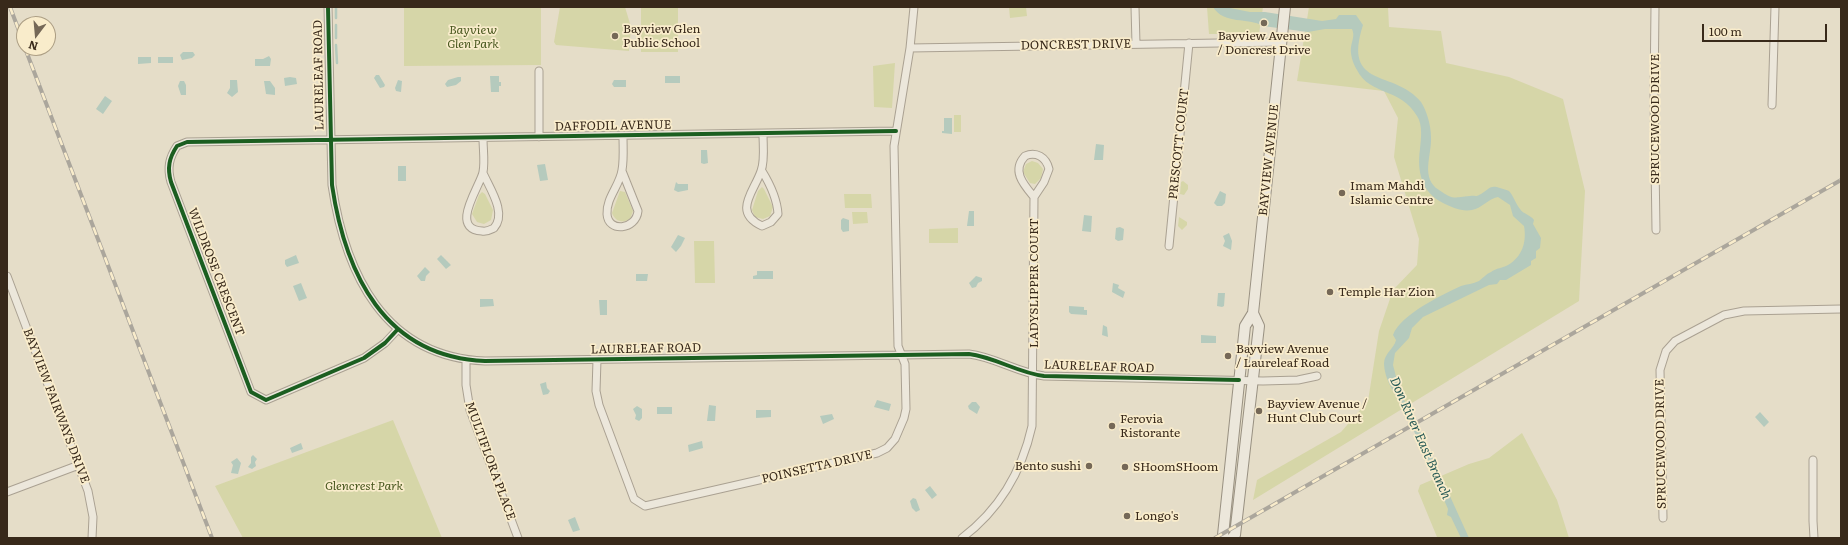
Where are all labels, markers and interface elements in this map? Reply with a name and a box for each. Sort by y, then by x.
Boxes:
north arrow [16,16,56,56]
scale bar [1704,16,1829,42]
marker: Bayview Avenue / Doncrest Drive [1259,18,1269,28]
street label: LAURELEAF ROAD [311,20,327,130]
place label: Bayview Glen Public School [623,22,701,50]
text: 100 m [1709,22,1742,40]
park label: Bayview Glen Park [447,23,499,51]
place label: Bayview Avenue / Doncrest Drive [1217,29,1311,57]
marker: Bayview Glen Public School [610,31,620,41]
street label: DONCREST DRIVE [1021,37,1131,53]
text: N [26,38,40,56]
street label: SPRUCEWOOD DRIVE [1648,54,1662,184]
street label: PRESCOTT COURT [1166,88,1192,200]
street label: BAYVIEW AVENUE [1256,103,1282,217]
street label: DAFFODIL AVENUE [555,118,671,134]
place label: Imam Mahdi Islamic Centre [1350,179,1433,207]
marker: Imam Mahdi Islamic Centre [1337,188,1347,198]
street label: WILDROSE CRESCENT [185,206,247,338]
street label: LADYSLIPPER COURT [1027,218,1041,348]
place label: Temple Har Zion [1338,285,1435,299]
marker: Temple Har Zion [1325,287,1335,297]
street label: BAYVIEW FAIRWAYS DRIVE [20,326,92,486]
street label: LAURELEAF ROAD [591,341,701,357]
place label: Bayview Avenue / Laureleaf Road [1236,342,1329,370]
marker: Bayview Avenue / Laureleaf Road [1223,351,1233,361]
street label: LAURELEAF ROAD [1044,358,1154,376]
water label: Don River East Branch [1386,374,1454,502]
street label: SPRUCEWOOD DRIVE [1653,379,1669,509]
place label: Bayview Avenue / Hunt Club Court [1267,397,1367,425]
street label: MULTIFLORA PLACE [462,400,518,522]
marker: Bayview Avenue / Hunt Club Court [1254,406,1264,416]
place label: Ferovia Ristorante [1120,412,1180,440]
marker: Ferovia Ristorante [1107,421,1117,431]
street label: POINSETTA DRIVE [760,447,874,487]
place label: Bento sushi [1015,459,1081,473]
place label: SHoomSHoom [1133,460,1218,474]
marker: Bento sushi [1084,461,1094,471]
marker: SHoomSHoom [1120,462,1130,472]
park label: Glencrest Park [325,479,403,493]
place label: Longo's [1135,509,1179,523]
marker: Longo's [1122,511,1132,521]

